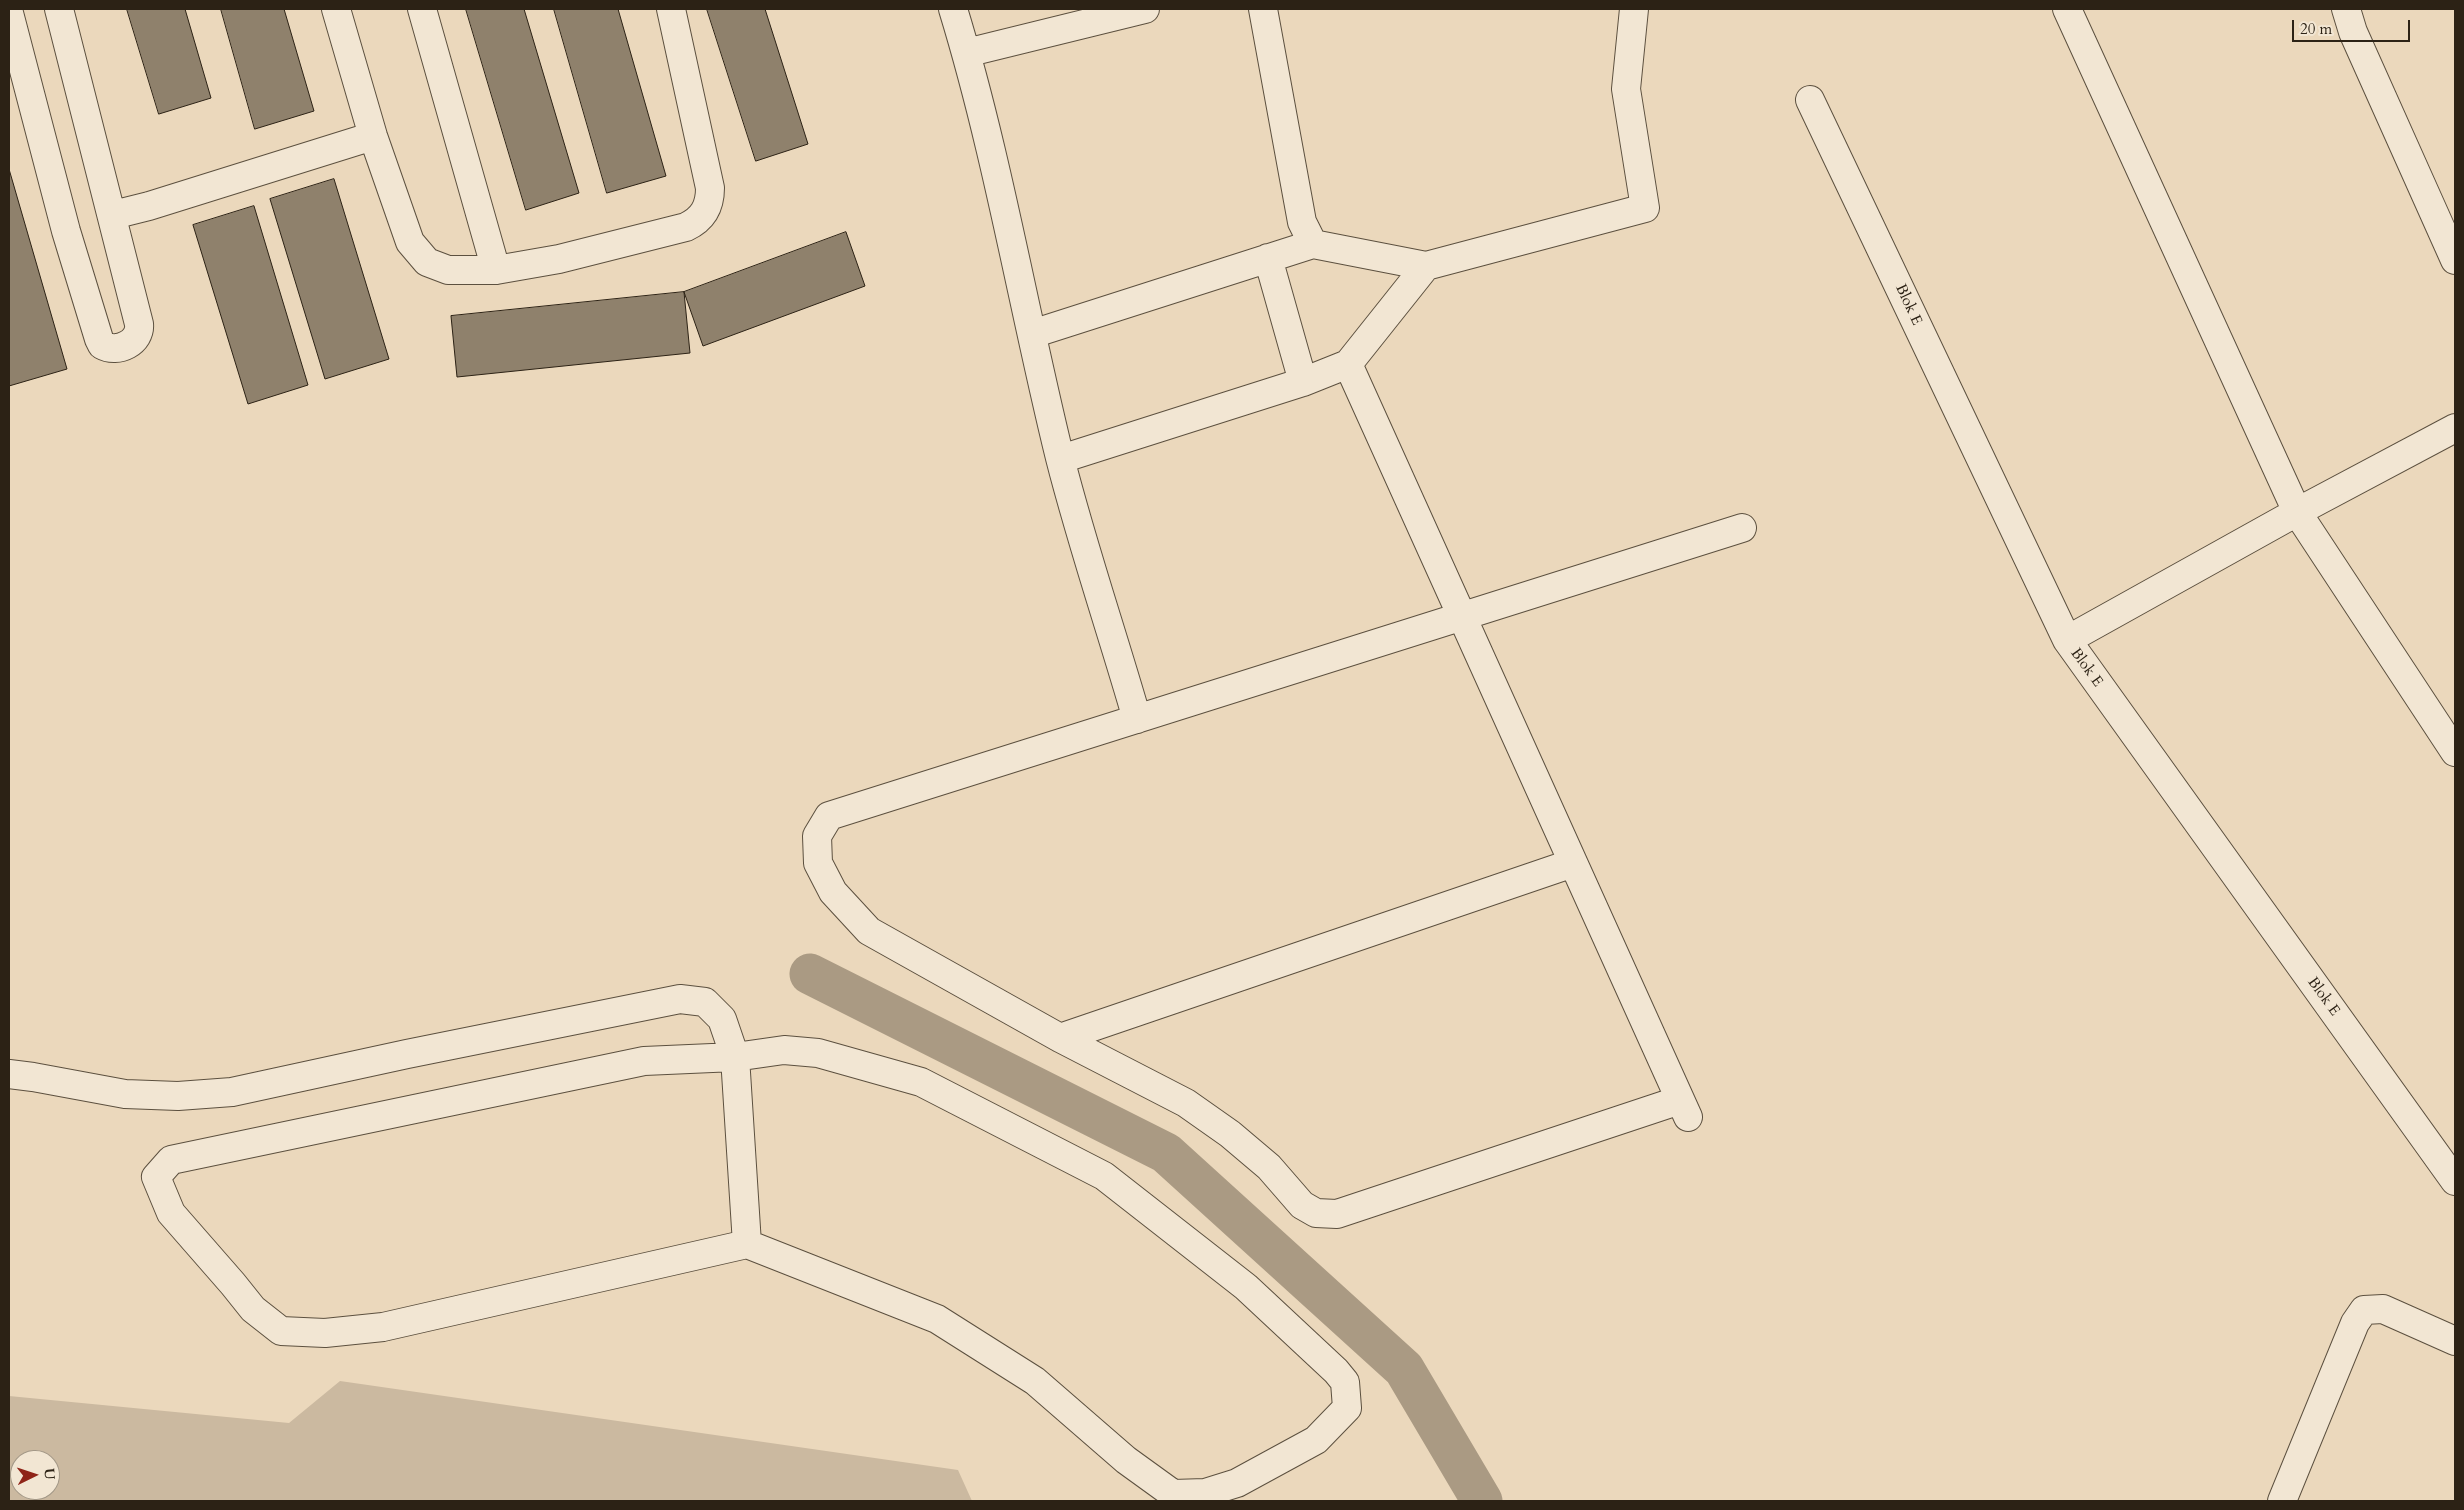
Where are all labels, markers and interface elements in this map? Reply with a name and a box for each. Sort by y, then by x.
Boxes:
scale bar [2294,10,2412,42]
text: 20 m [2300,19,2332,39]
street label: Blok E [1891,282,1925,328]
street label: Blok E [2066,645,2106,691]
street label: Blok E [2303,974,2343,1020]
north arrow [10,1450,60,1500]
text: U [40,1468,59,1480]

